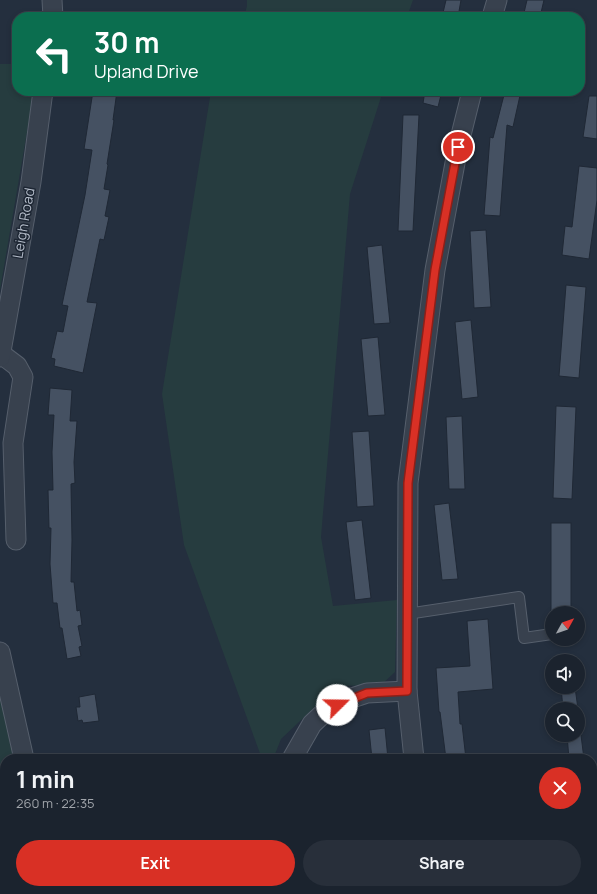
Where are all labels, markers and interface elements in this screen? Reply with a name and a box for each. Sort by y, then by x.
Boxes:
text: 30 m [94,23,159,61]
icon: left [28,28,80,80]
text: Upland Drive [94,59,198,83]
pin [441,130,475,164]
icon: arrive [447,136,469,158]
street label: Leigh Road [7,186,39,260]
north arrow [545,606,585,646]
map controls [545,606,585,742]
button: sound [545,654,585,694]
position arrow [316,684,358,726]
button: search [545,702,585,742]
text: 1 min [16,762,75,795]
button: close [539,767,581,809]
text: 260 m · 22:35 [16,794,95,812]
button: Exit [16,840,295,886]
button: Share [303,840,581,886]

